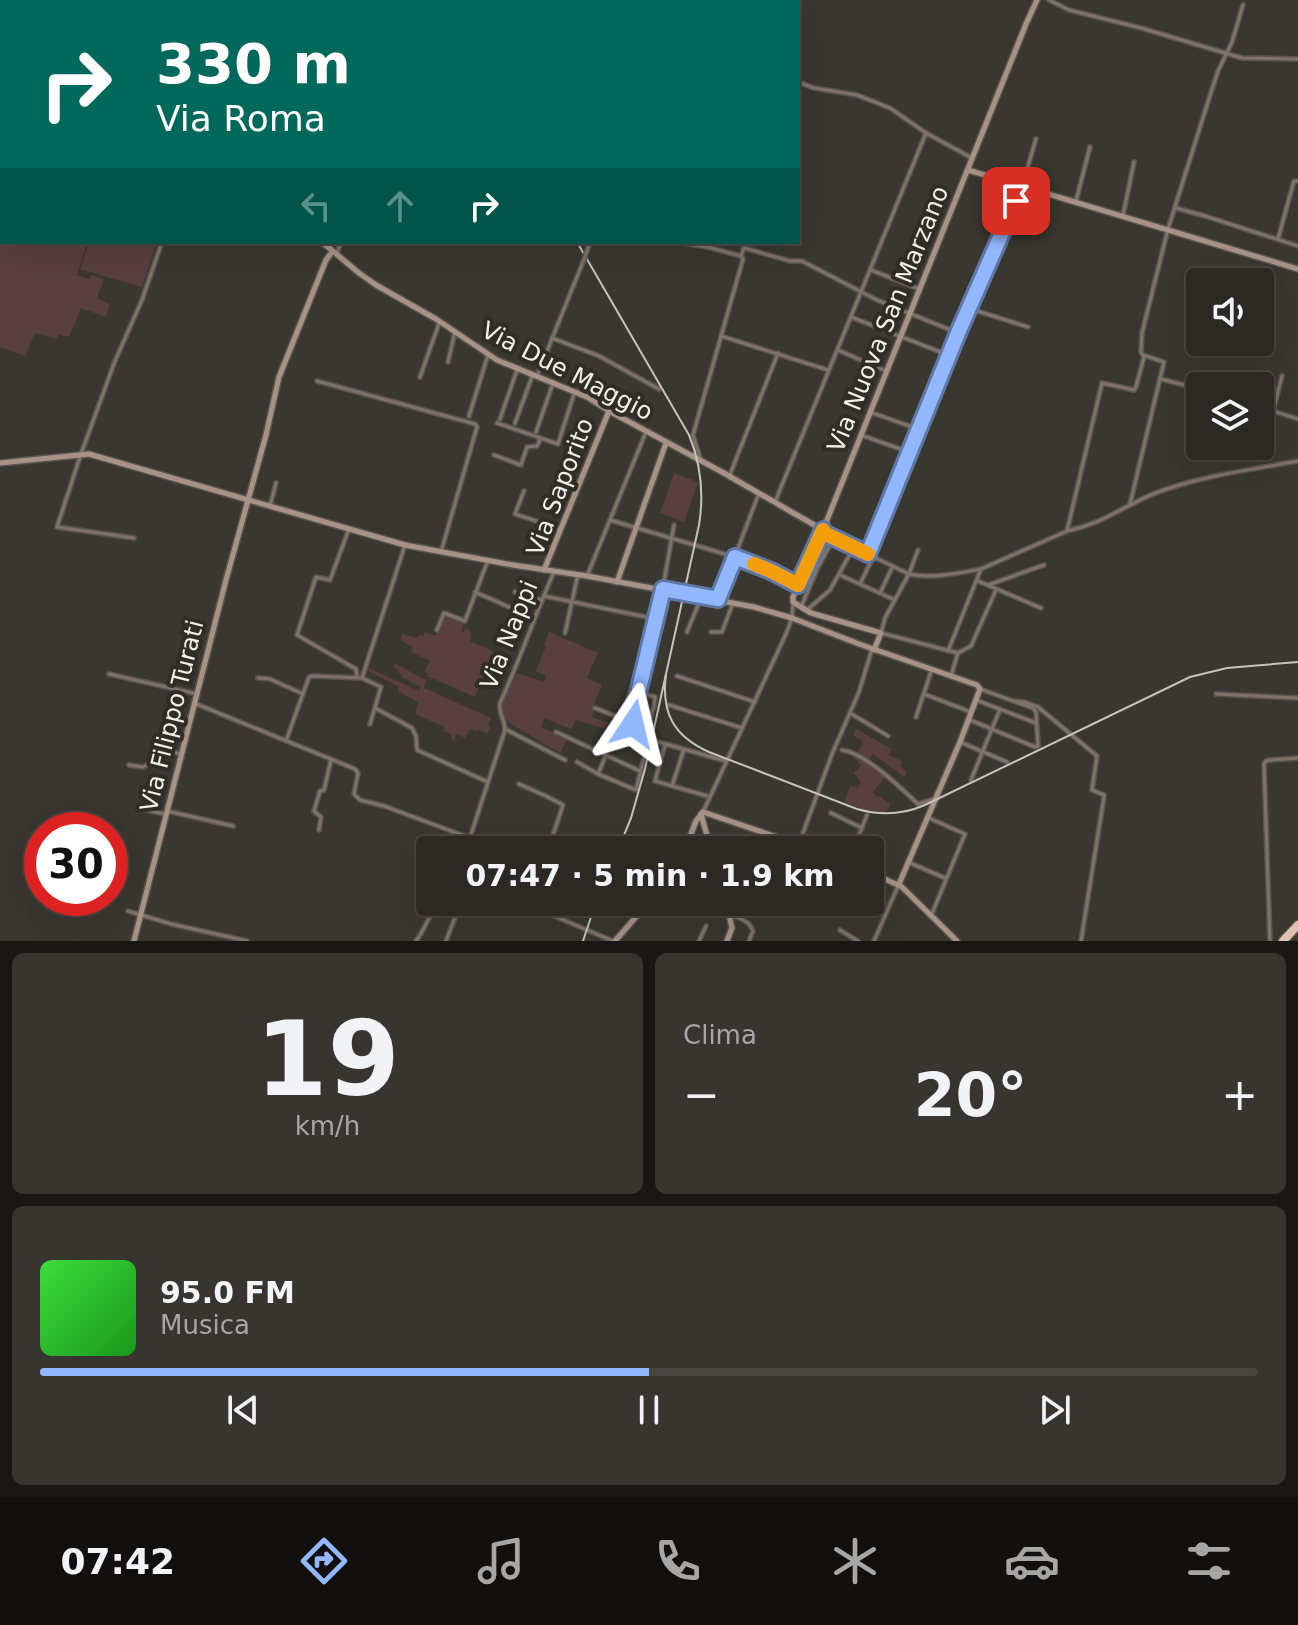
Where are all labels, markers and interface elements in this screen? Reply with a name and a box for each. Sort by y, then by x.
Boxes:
text: 330 m [156,31,351,96]
icon: right [24,32,128,136]
text: Via Roma [156,98,326,139]
pin [982,167,1050,235]
icon: arrive [994,179,1038,223]
street label: Via Nuova San Marzano [822,182,954,456]
icon: left [294,184,338,228]
icon: ahead [378,184,422,228]
icon: right [462,184,506,228]
map controls [1186,268,1274,460]
button: sound [1186,268,1274,356]
street label: Via Due Maggio [477,316,657,426]
button: layers [1186,372,1274,460]
street label: Via Saporito [521,414,599,560]
street label: Via Nappi [475,577,543,693]
street label: Via Filippo Turati [135,617,209,815]
position arrow [591,682,675,766]
speed limit sign: 30 [24,812,128,916]
text: 07:47 · 5 min · 1.9 km [465,858,835,893]
text: 19 [255,998,400,1120]
text: Clima [683,1020,757,1050]
text: 20° [914,1060,1027,1130]
text: − [683,1069,720,1120]
text: + [1221,1069,1258,1120]
text: km/h [295,1111,360,1141]
text: 95.0 FM [160,1275,295,1310]
text: Musica [160,1310,250,1340]
icon: previous [221,1388,265,1432]
icon: pause [627,1388,671,1432]
icon: next [1033,1388,1077,1432]
icon: directions [296,1533,352,1589]
icon: music [473,1533,529,1589]
icon: phone [650,1533,706,1589]
icon: climate [827,1533,883,1589]
icon: car [1004,1533,1060,1589]
icon: filters [1181,1533,1237,1589]
text: 07:42 [61,1541,175,1582]

